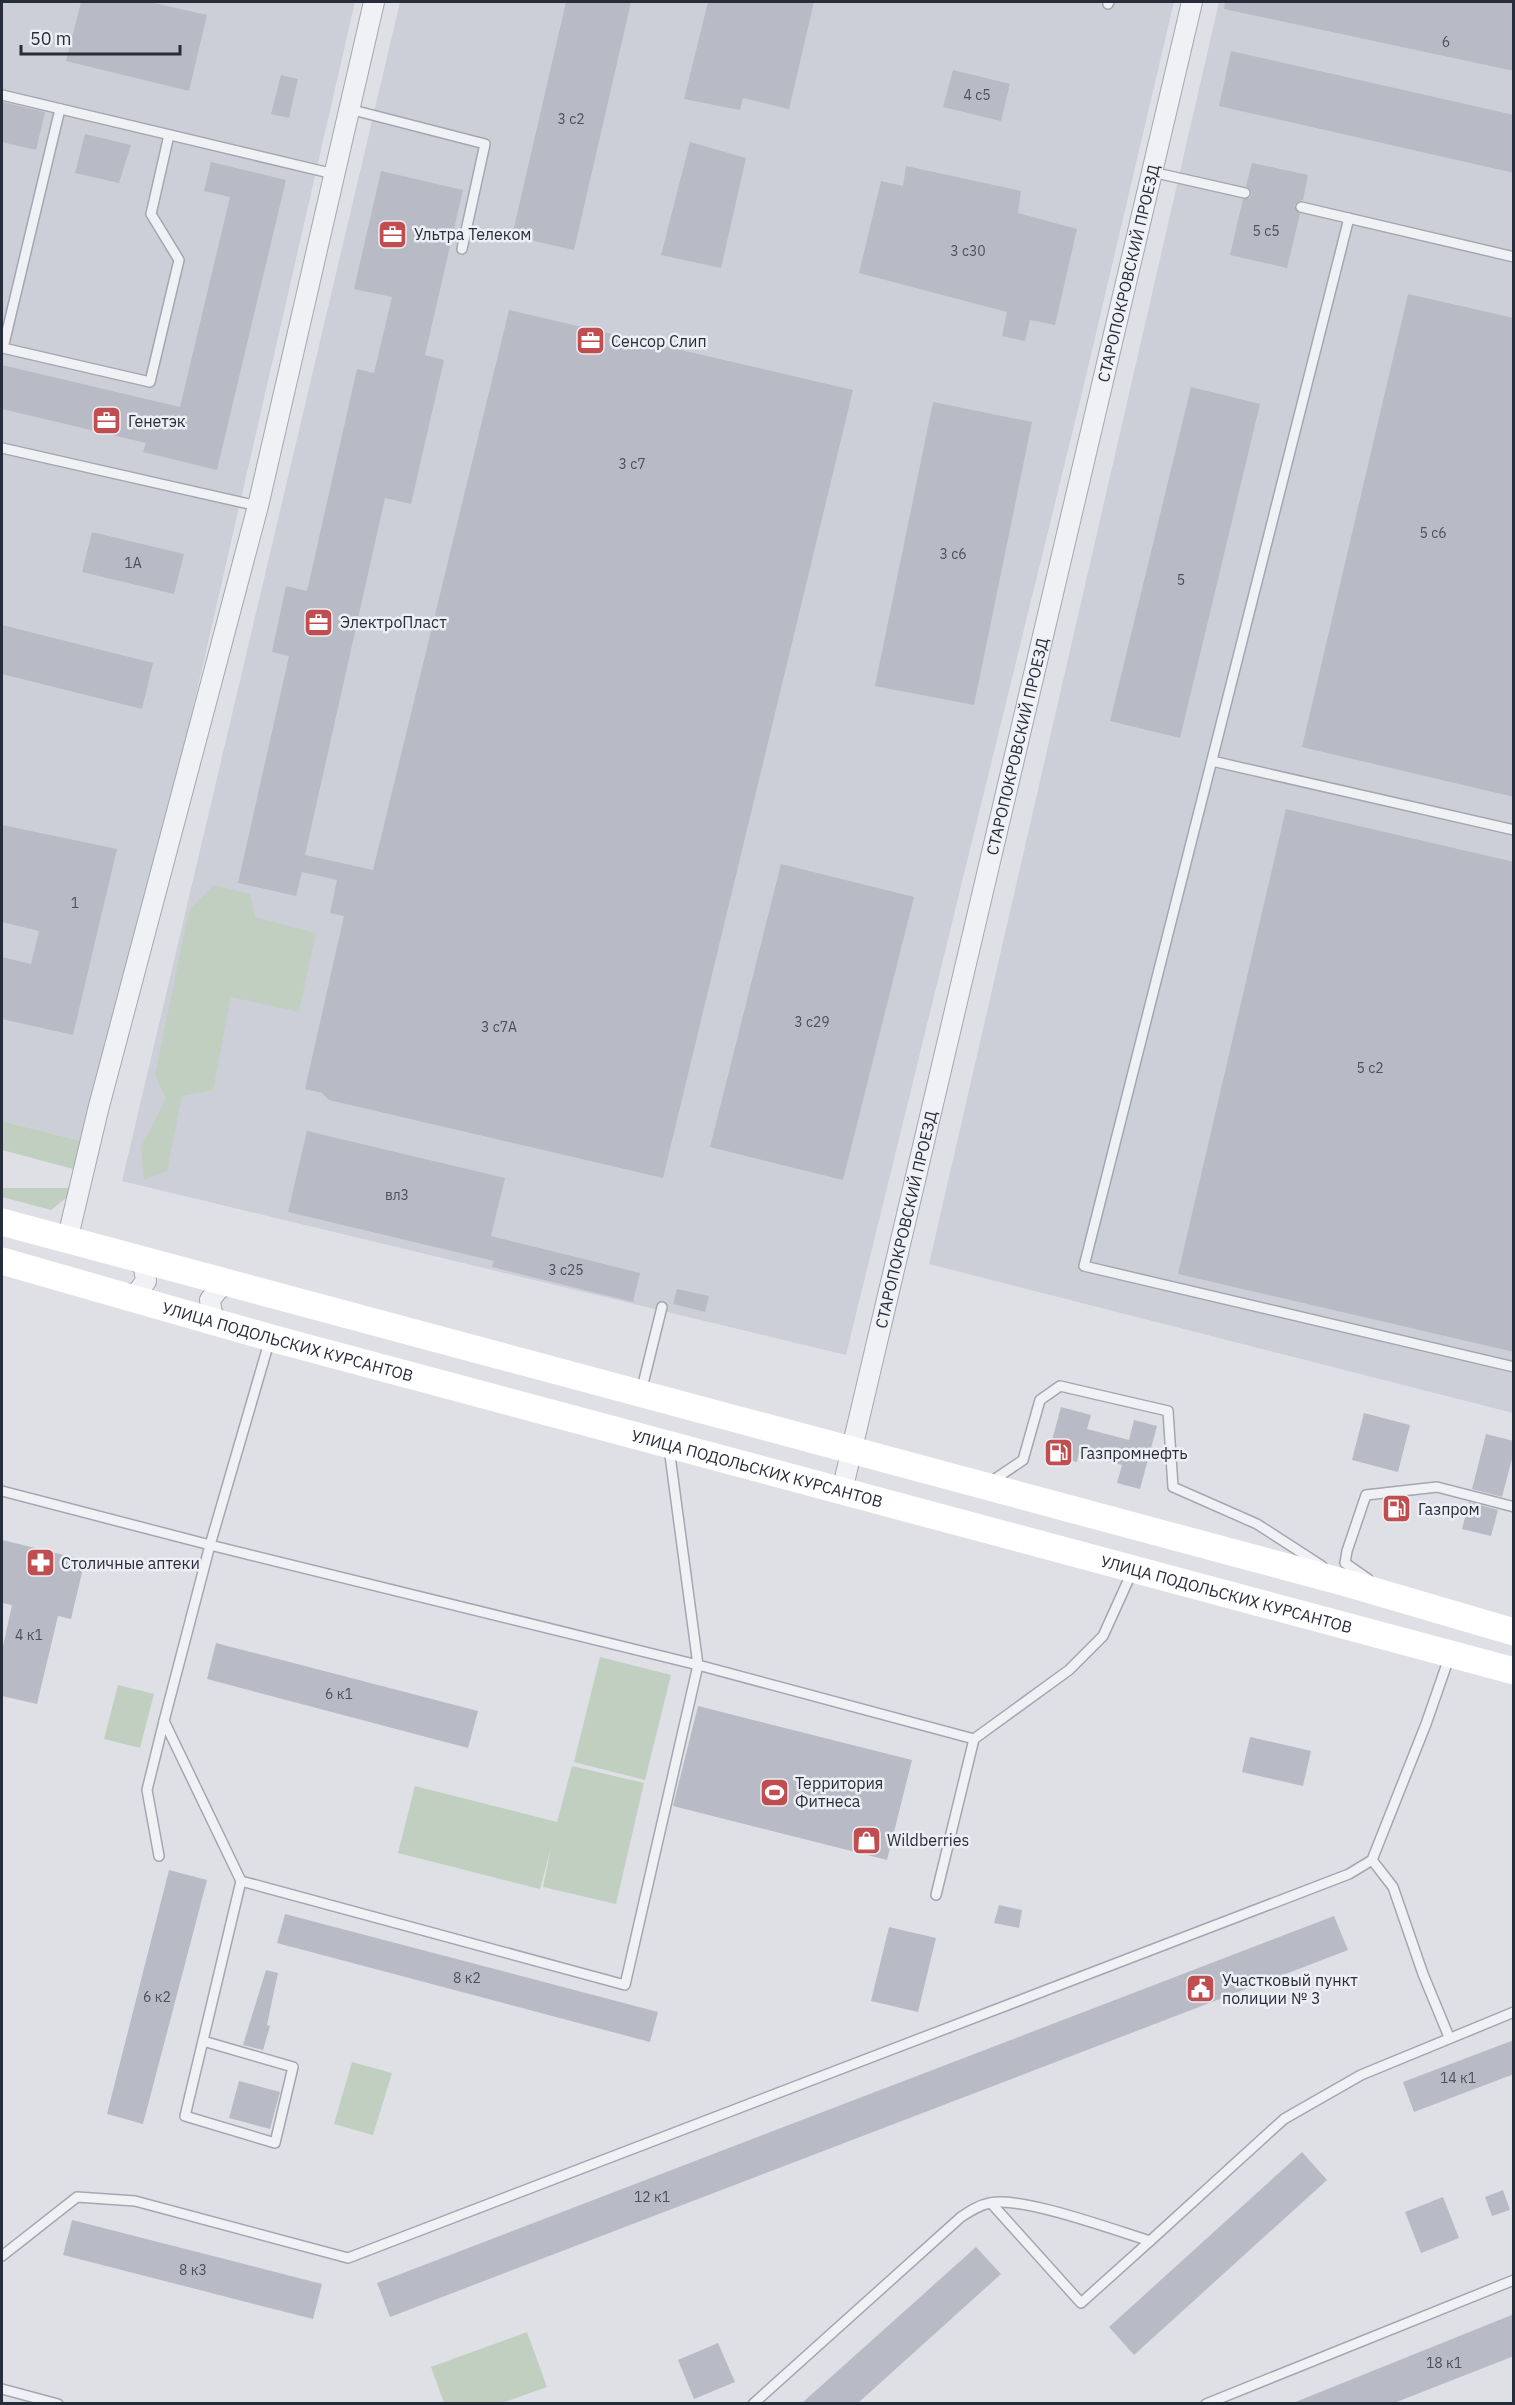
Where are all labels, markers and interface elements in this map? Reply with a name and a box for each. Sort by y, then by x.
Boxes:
scale bar [21,18,180,56]
text: 50 m [30,27,72,50]
house number: 6 [1442,33,1450,51]
house number: 4 с5 [963,86,991,104]
house number: 3 с2 [557,110,585,128]
street label: СТАРОПОКРОВСКИЙ ПРОЕЗД [1093,162,1164,384]
office icon: Ультра Телеком [377,218,409,250]
house number: 5 с5 [1252,222,1280,240]
place label: Ультра Телеком [414,224,532,244]
house number: 3 с30 [950,242,986,260]
office icon: Сенсор Слип [574,325,606,357]
place label: Сенсор Слип [611,331,707,351]
office icon: Генетэк [91,405,123,437]
place label: Генетэк [128,411,186,431]
house number: 3 с7 [618,455,646,473]
house number: 5 с6 [1419,524,1447,542]
house number: 3 с6 [939,545,967,563]
house number: 1A [124,554,142,572]
house number: 5 [1177,571,1185,589]
office icon: ЭлектроПласт [303,606,335,638]
place label: ЭлектроПласт [340,612,447,632]
street label: СТАРОПОКРОВСКИЙ ПРОЕЗД [982,635,1052,857]
house number: 1 [71,894,79,912]
house number: 3 с29 [794,1013,830,1031]
house number: 3 с7А [481,1018,517,1036]
house number: 5 с2 [1356,1059,1384,1077]
street label: СТАРОПОКРОВСКИЙ ПРОЕЗД [871,1108,941,1330]
house number: вл3 [385,1186,409,1204]
house number: 3 с25 [548,1261,584,1279]
street label: УЛИЦА ПОДОЛЬСКИХ КУРСАНТОВ [160,1297,416,1386]
street label: УЛИЦА ПОДОЛЬСКИХ КУРСАНТОВ [629,1425,885,1511]
fuel station icon: Газпромнефть [1043,1437,1075,1469]
place label: Газпромнефть [1080,1443,1188,1463]
fuel station icon: Газпром [1381,1493,1413,1525]
place label: Газпром [1418,1499,1480,1519]
pharmacy icon: Столичные аптеки [24,1547,56,1579]
street label: УЛИЦА ПОДОЛЬСКИХ КУРСАНТОВ [1099,1551,1354,1637]
place label: Столичные аптеки [61,1553,200,1573]
house number: 4 к1 [15,1626,43,1644]
house number: 6 к1 [325,1685,353,1703]
place label: Территория Фитнеса [795,1773,883,1811]
sports icon: Территория Фитнеса [758,1776,790,1808]
shop icon: Wildberries [850,1824,882,1856]
place label: Wildberries [887,1830,969,1850]
house number: 8 к2 [453,1969,481,1987]
place label: Участковый пункт полиции № 3 [1222,1970,1358,2008]
public building icon: Участковый пункт полиции № 3 [1185,1973,1217,2005]
house number: 6 к2 [143,1988,171,2006]
house number: 14 к1 [1440,2069,1476,2087]
house number: 12 к1 [634,2188,670,2206]
house number: 8 к3 [179,2261,207,2279]
house number: 18 к1 [1426,2354,1462,2372]

